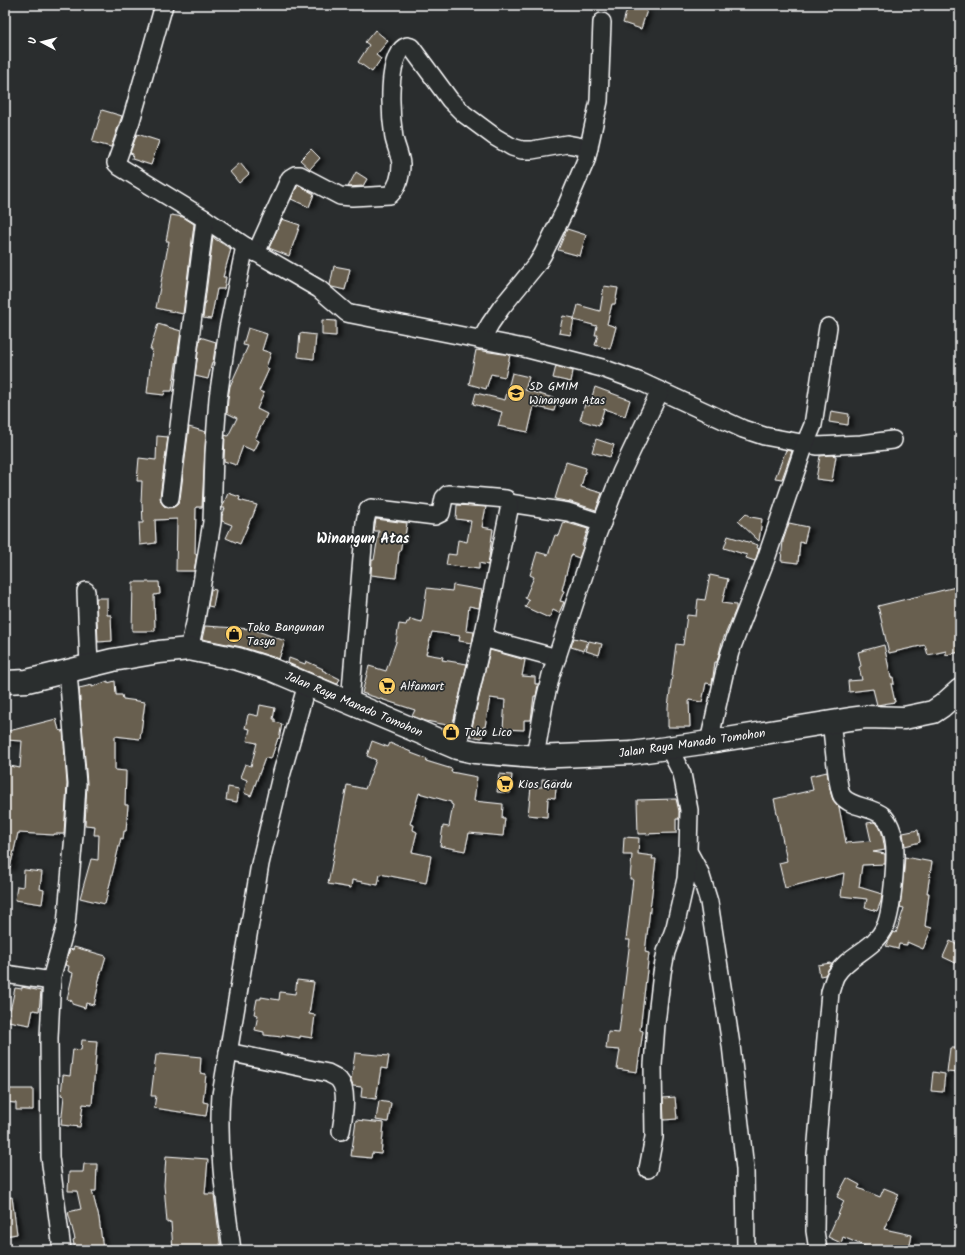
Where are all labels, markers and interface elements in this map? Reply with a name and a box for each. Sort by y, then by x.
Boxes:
north arrow [22,22,62,62]
text: U [24,36,42,45]
place label: SD GMIM Winangun Atas [529,377,605,410]
school or university icon: SD GMIM Winangun Atas [506,383,526,403]
district label: Winangun Atas [317,528,410,550]
place label: Toko Bangunan Tasya [247,618,324,651]
shop icon: Toko Bangunan Tasya [224,624,244,644]
street label: Jalan Raya Manado Tomohon [282,667,426,742]
supermarket icon: Alfamart [377,676,397,696]
place label: Alfamart [400,677,445,696]
shop icon: Toko Lico [441,722,461,742]
place label: Toko Lico [464,723,512,742]
street label: Jalan Raya Manado Tomohon [617,724,767,763]
supermarket icon: Kios Gardu [495,774,515,794]
place label: Kios Gardu [518,775,572,794]

